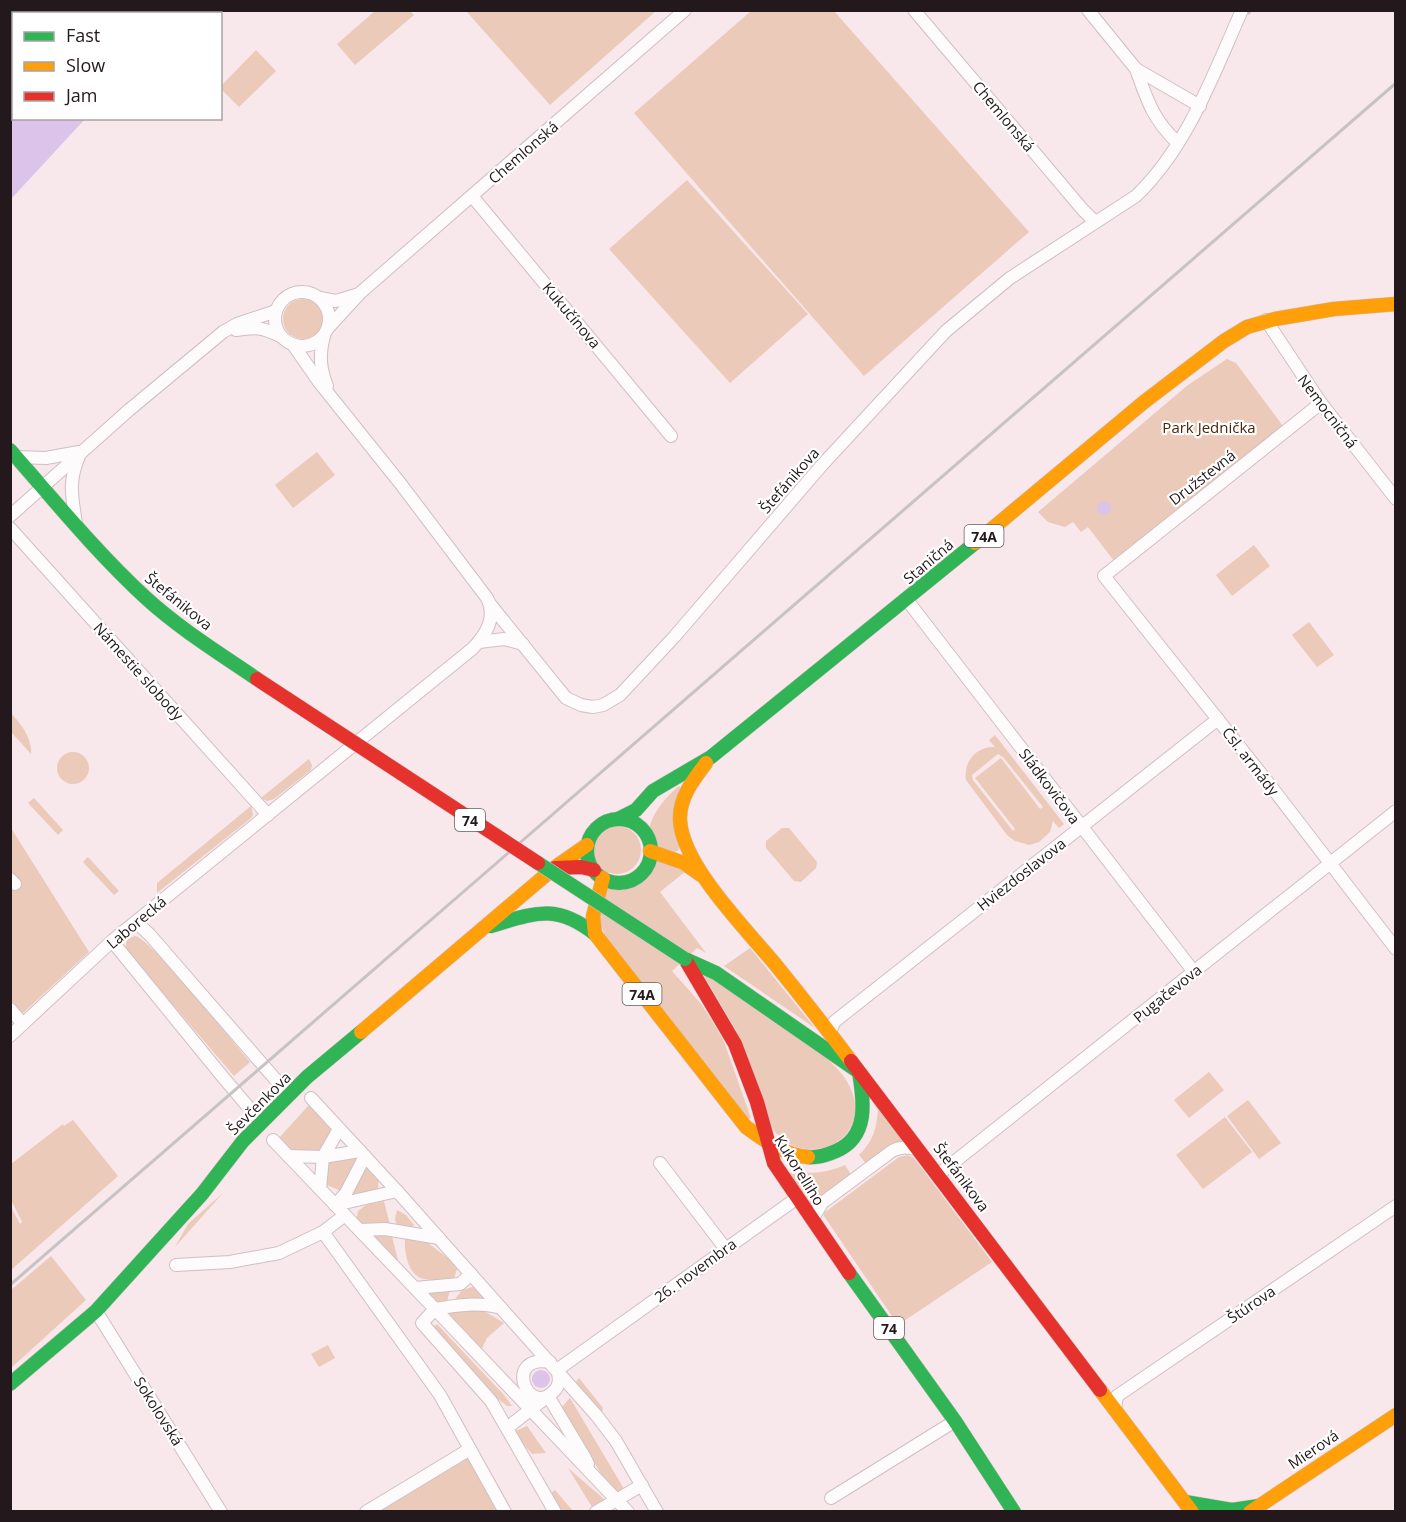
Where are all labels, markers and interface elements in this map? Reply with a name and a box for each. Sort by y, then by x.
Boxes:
legend [12,12,222,120]
text: Fast [66,23,100,47]
text: Slow [66,53,105,77]
street label: Chemlonská [969,77,1039,155]
text: Jam [64,83,98,107]
street label: Chemlonská [484,116,562,188]
street label: Kukučínova [538,278,606,352]
street label: Nemocničná [1294,370,1362,452]
park label: Park Jednička [1162,417,1256,437]
street label: Štefánikova [755,443,823,517]
street label: Družstevná [1165,445,1239,509]
road number: 74A [964,525,1004,547]
street label: Staničná [899,534,957,588]
street label: Štefánikova [141,568,217,634]
street label: Námestie slobody [90,618,189,725]
street label: Čsl. armády [1218,723,1284,800]
street label: Sládkovičova [1015,744,1085,828]
road number: 74 [455,809,485,831]
street label: Hviezdoslavova [972,833,1070,915]
street label: Laborecká [102,891,170,953]
street label: Pugačevova [1129,959,1205,1027]
road number: 74A [622,983,662,1005]
street label: Ševčenkova [223,1067,295,1139]
street label: Kukorelliho [770,1131,830,1209]
street label: Štefánikova [930,1139,994,1215]
street label: 26. novembra [650,1233,740,1307]
street label: Štúrova [1223,1281,1279,1327]
road number: 74 [874,1317,904,1339]
street label: Sokolovská [130,1373,188,1449]
street label: Mierová [1284,1425,1342,1473]

